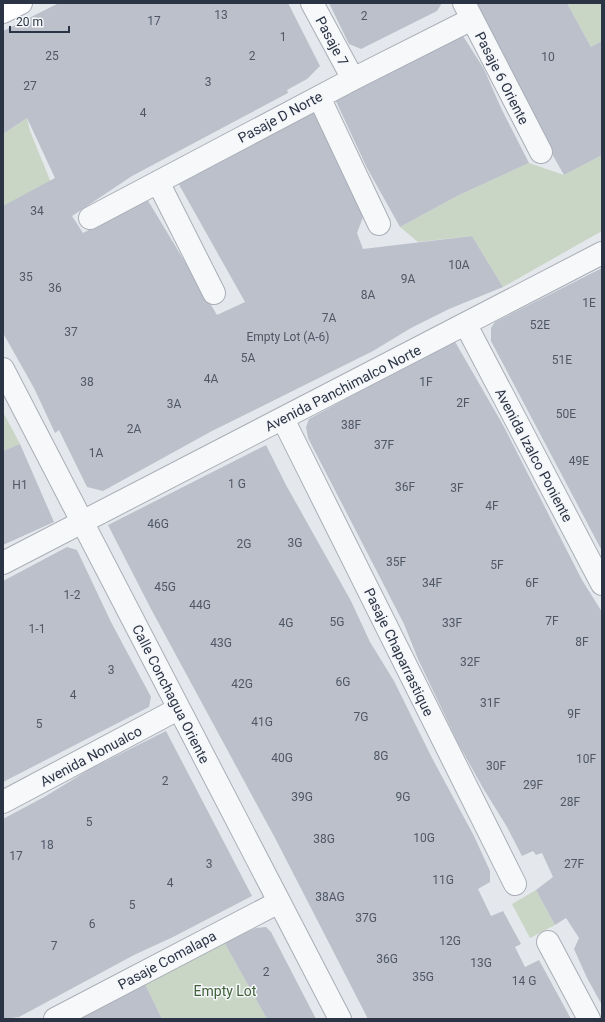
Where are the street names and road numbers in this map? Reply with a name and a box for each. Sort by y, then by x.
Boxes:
street label: Pasaje 7 [312,14,352,68]
street label: Pasaje 6 Oriente [472,29,532,127]
street label: Pasaje D Norte [235,88,325,146]
street label: Avenida Panchimalco Norte [262,342,424,434]
street label: Avenida Izalco Poniente [492,386,576,524]
street label: Pasaje Chaparrastique [361,585,437,719]
street label: Calle Conchagua Oriente [129,622,213,766]
street label: Avenida Nonualco [37,722,145,790]
street label: Pasaje Comalapa [115,927,219,993]

